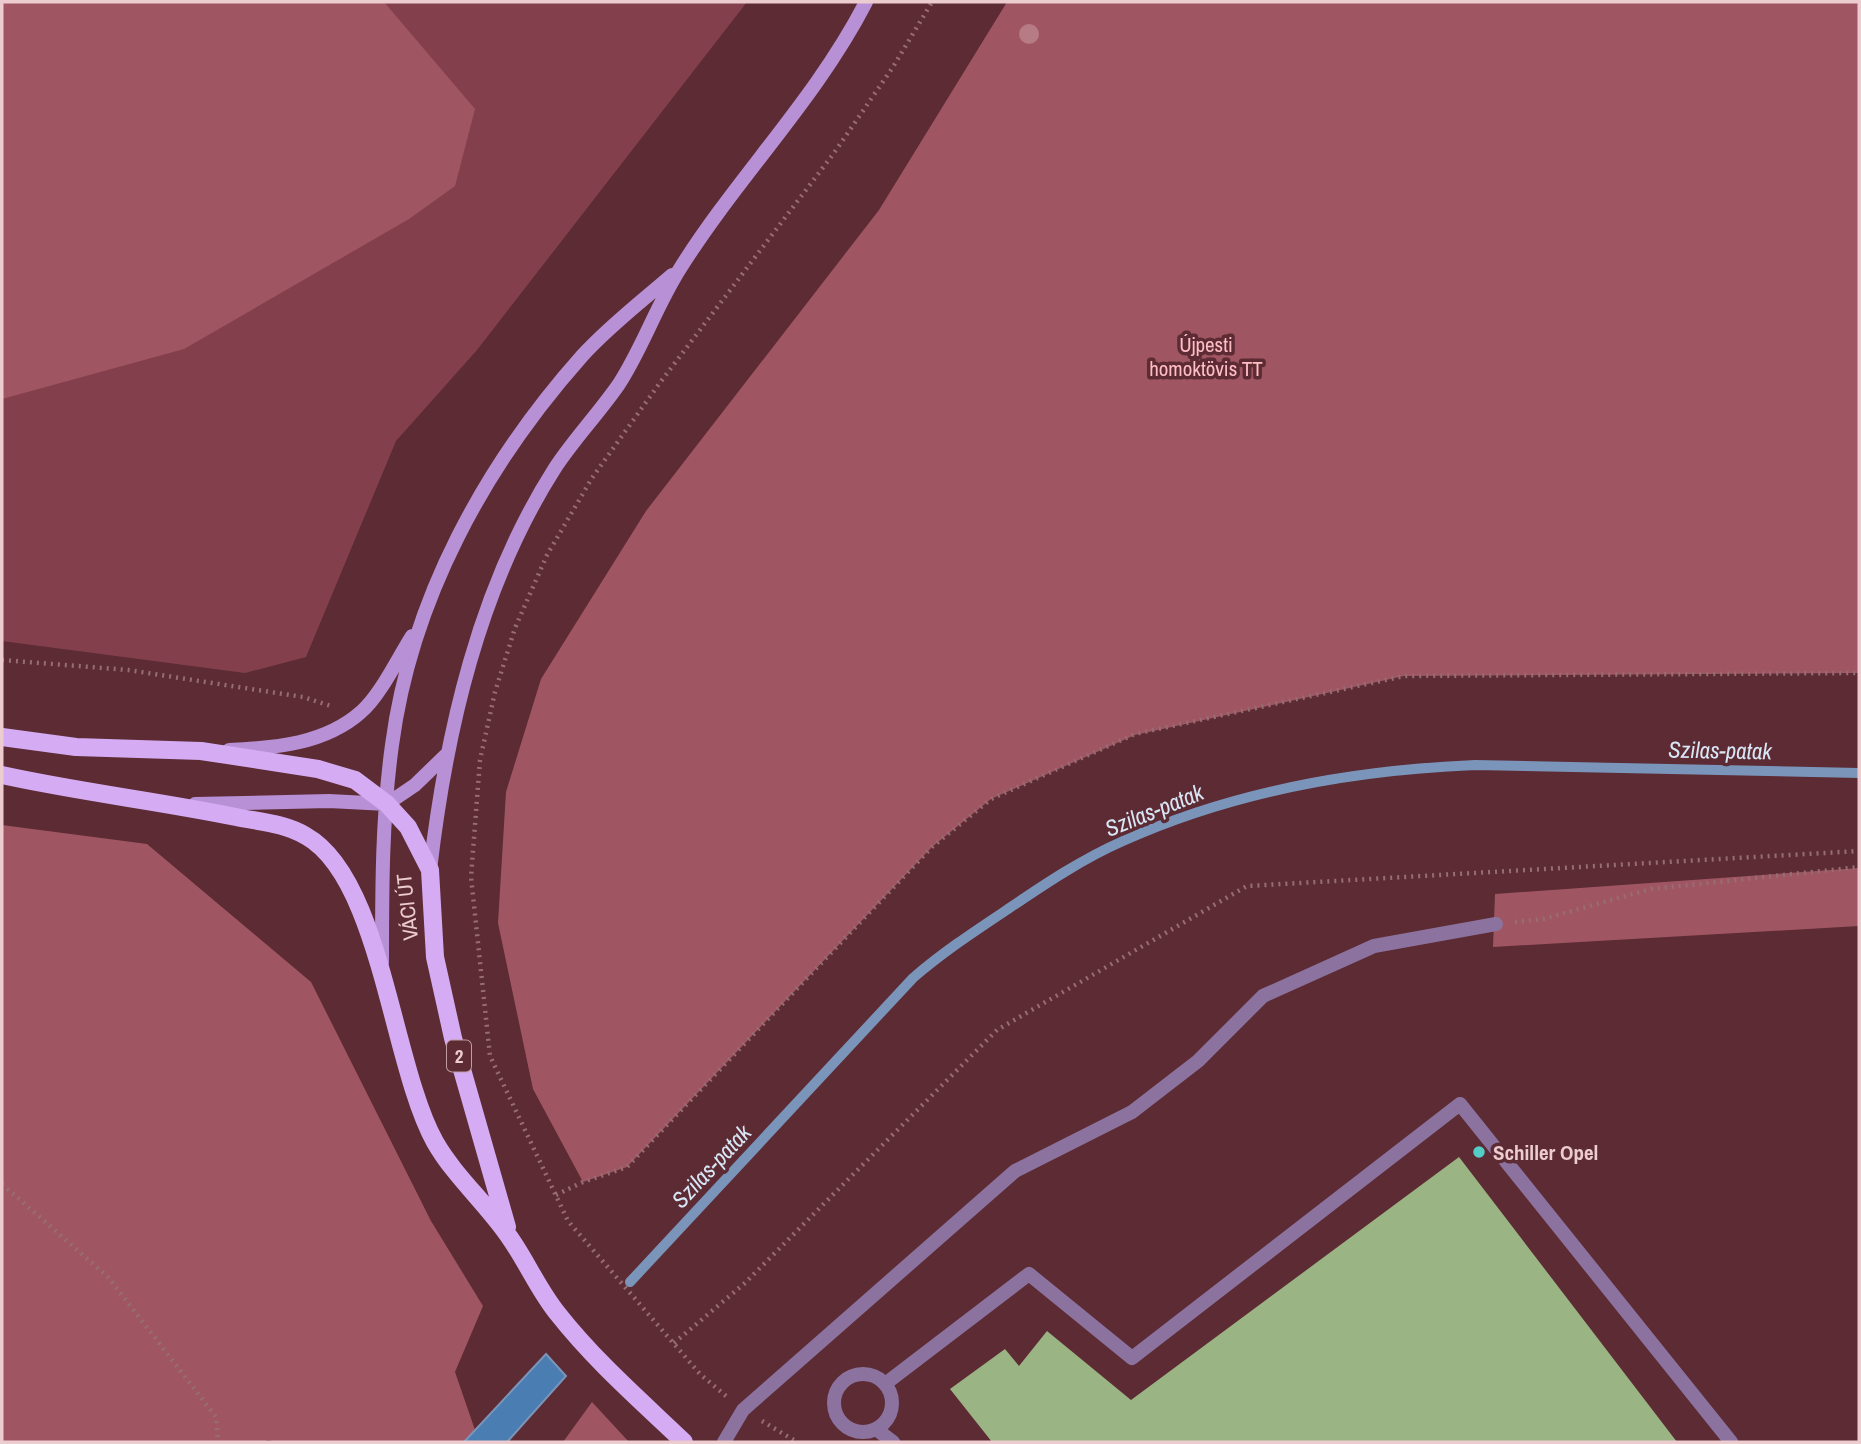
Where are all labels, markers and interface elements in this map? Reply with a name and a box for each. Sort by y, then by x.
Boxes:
park label: Újpesti homoktövis TT [1149,330,1263,383]
water label: Szilas-patak [1668,734,1774,766]
water label: Szilas-patak [1100,776,1209,844]
street label: VÁCI ÚT [389,872,425,942]
road number: 2 [447,1040,471,1072]
water label: Szilas-patak [664,1116,759,1215]
place label: Schiller Opel [1493,1138,1598,1167]
marker: Schiller Opel [1471,1144,1487,1160]

